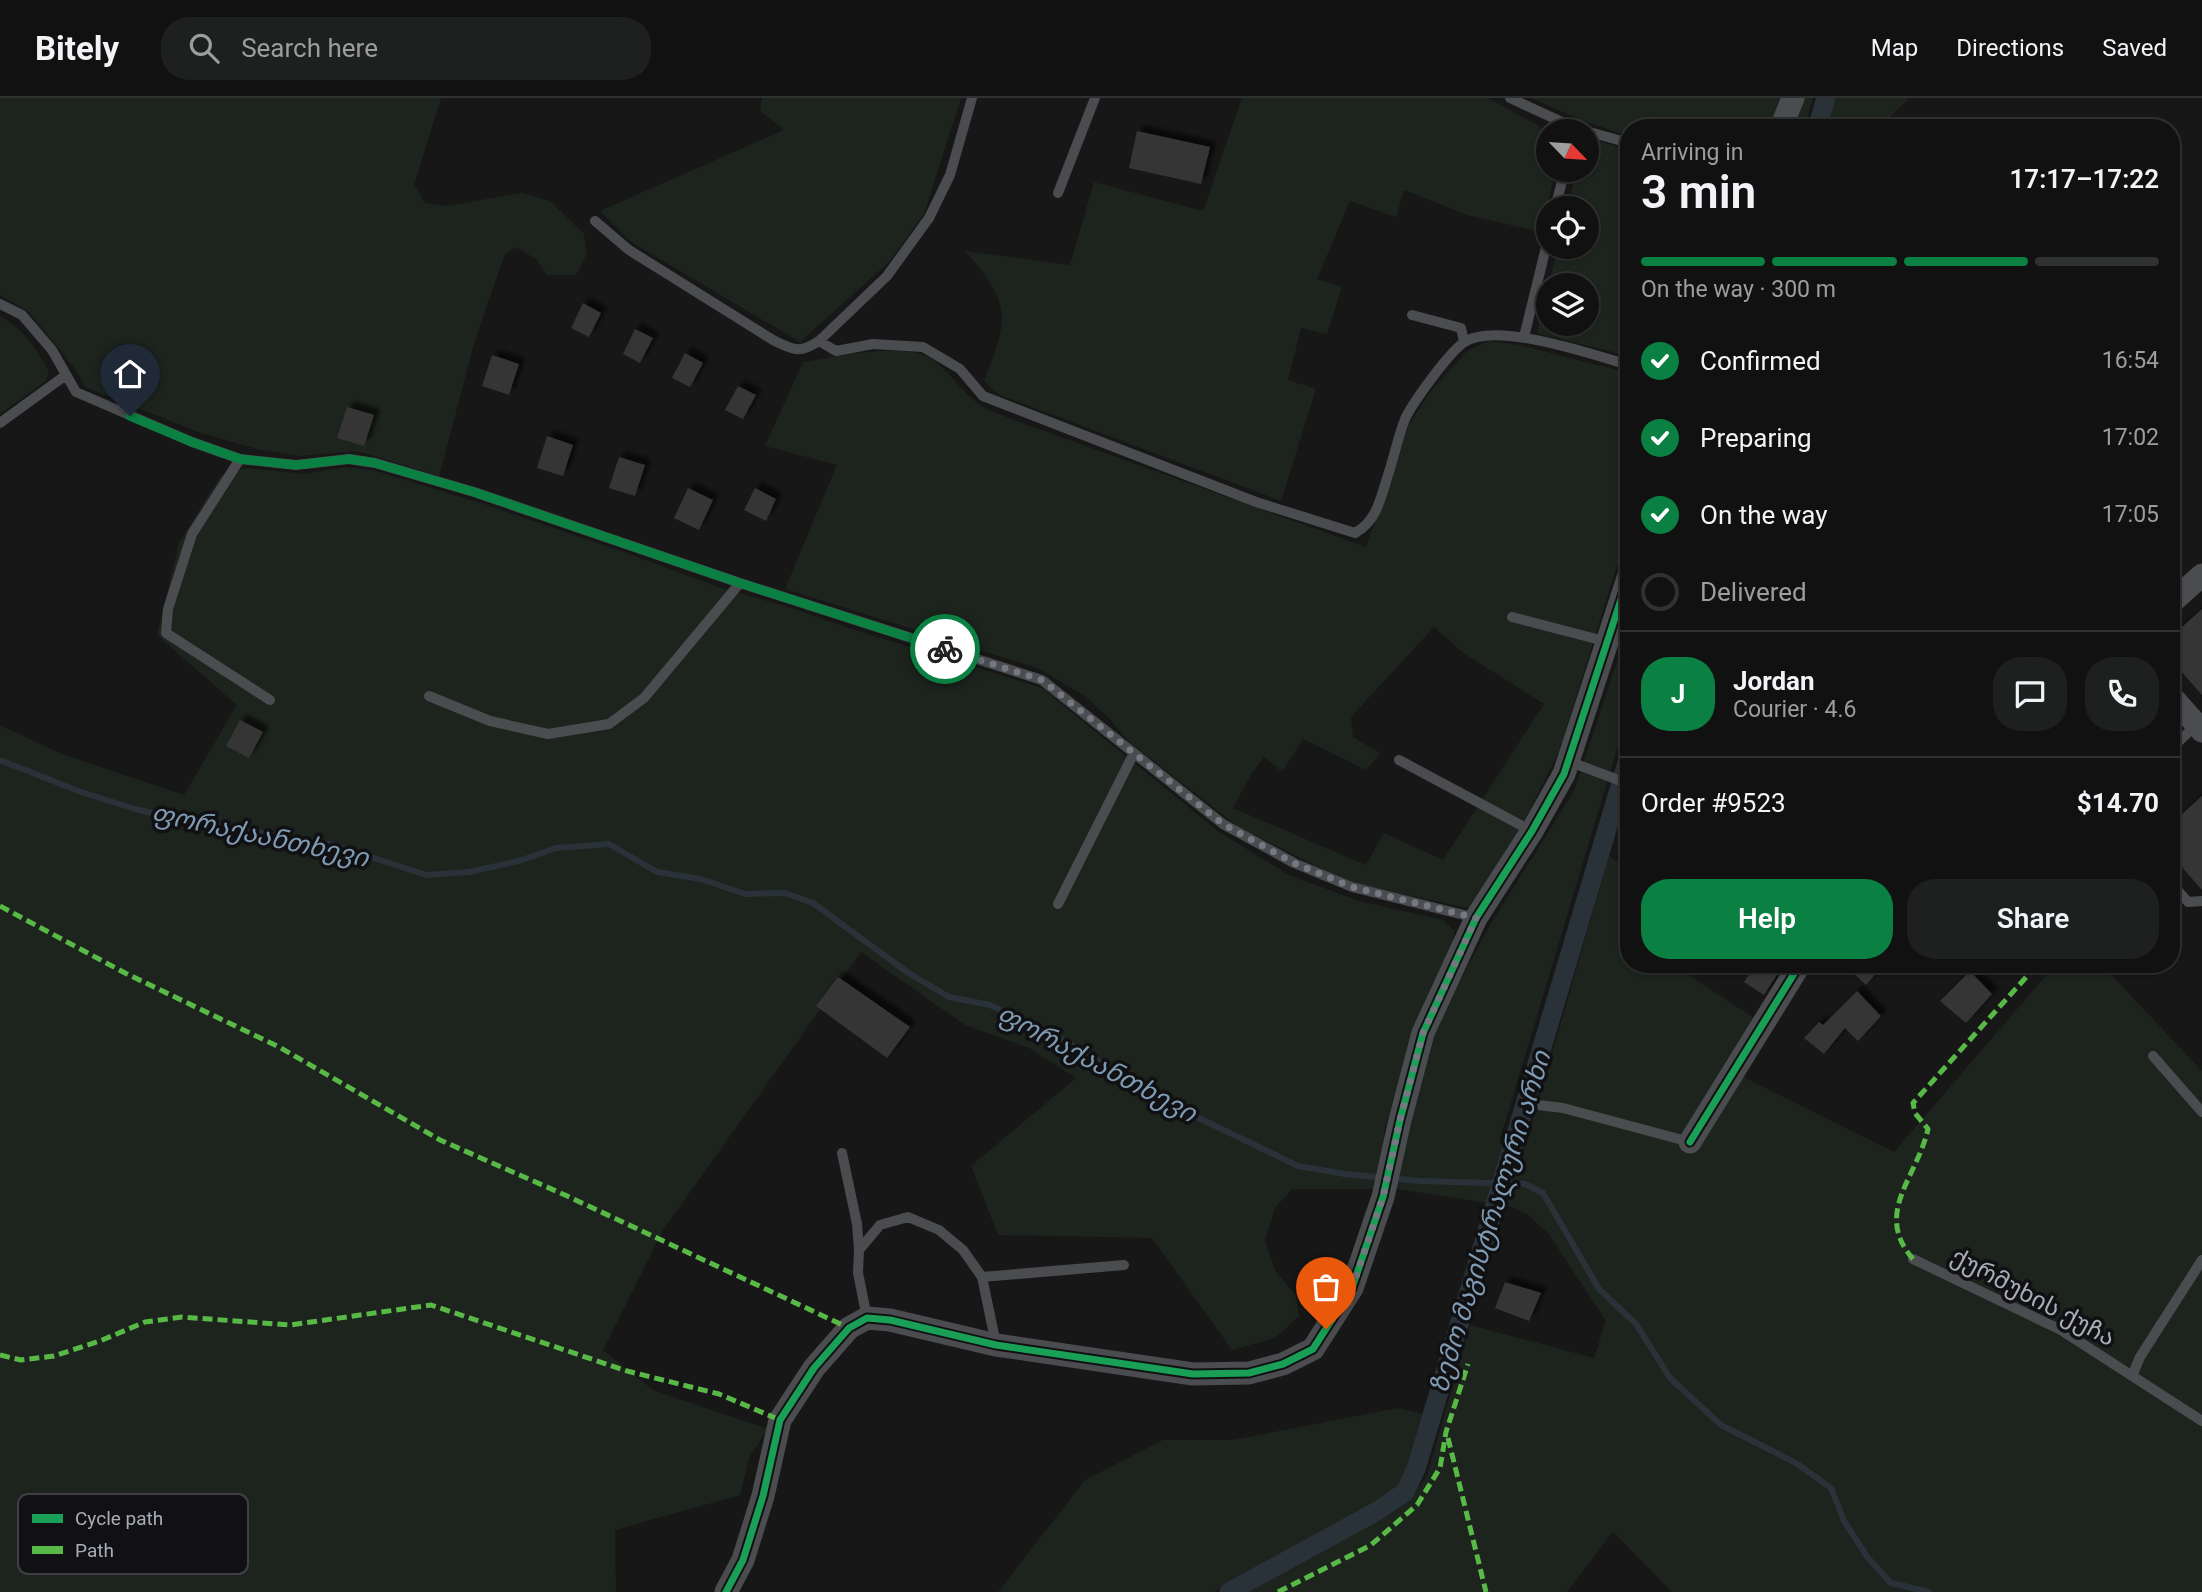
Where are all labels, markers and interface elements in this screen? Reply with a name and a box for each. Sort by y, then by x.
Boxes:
search box [161,17,651,80]
text: Bitely [35,29,119,68]
icon: search [185,29,223,67]
text: Search here [241,33,378,63]
text: Map [1871,34,1918,62]
text: Directions [1956,34,2064,62]
text: Saved [2102,34,2167,62]
north arrow [1536,119,1600,182]
map controls [1536,119,1599,336]
text: Arriving in [1641,139,1744,166]
text: 17:17–17:22 [2009,164,2159,194]
text: 3 min [1641,165,1756,219]
button: locate [1536,196,1599,259]
button: layers [1536,273,1599,336]
text: On the way · 300 m [1641,276,1836,303]
icon: check [1641,342,1679,380]
pin [100,344,160,416]
text: Confirmed [1700,346,1821,376]
text: 16:54 [2102,347,2159,374]
icon: home [111,355,149,393]
icon: check [1641,419,1679,457]
text: Preparing [1700,423,1812,453]
text: 17:02 [2102,424,2159,451]
icon: check [1641,496,1679,534]
text: On the way [1700,500,1828,530]
text: 17:05 [2102,501,2159,528]
text: Delivered [1700,577,1807,607]
courier [910,614,980,684]
icon: bike [926,630,964,668]
button: chat [1993,657,2067,731]
button: phone [2085,657,2159,731]
text: Jordan [1733,666,1815,696]
text: J [1671,679,1685,709]
text: Courier · 4.6 [1733,696,1856,723]
text: Order #9523 [1641,788,1786,818]
text: $14.70 [2077,788,2159,818]
water label: ფორაქაანთხევი [149,797,372,874]
button: Help [1641,879,1893,959]
button: Share [1907,879,2159,959]
water label: ფორაქაანთხევი [992,998,1202,1129]
water label: ზემო მაგისტრალური არხი [1424,1046,1558,1397]
street label: ქურმუხის ქუჩა [1946,1242,2120,1352]
pin [1296,1257,1356,1329]
icon: bag [1307,1268,1345,1306]
legend [18,1494,248,1574]
text: Cycle path [75,1507,163,1530]
text: Path [75,1539,114,1562]

